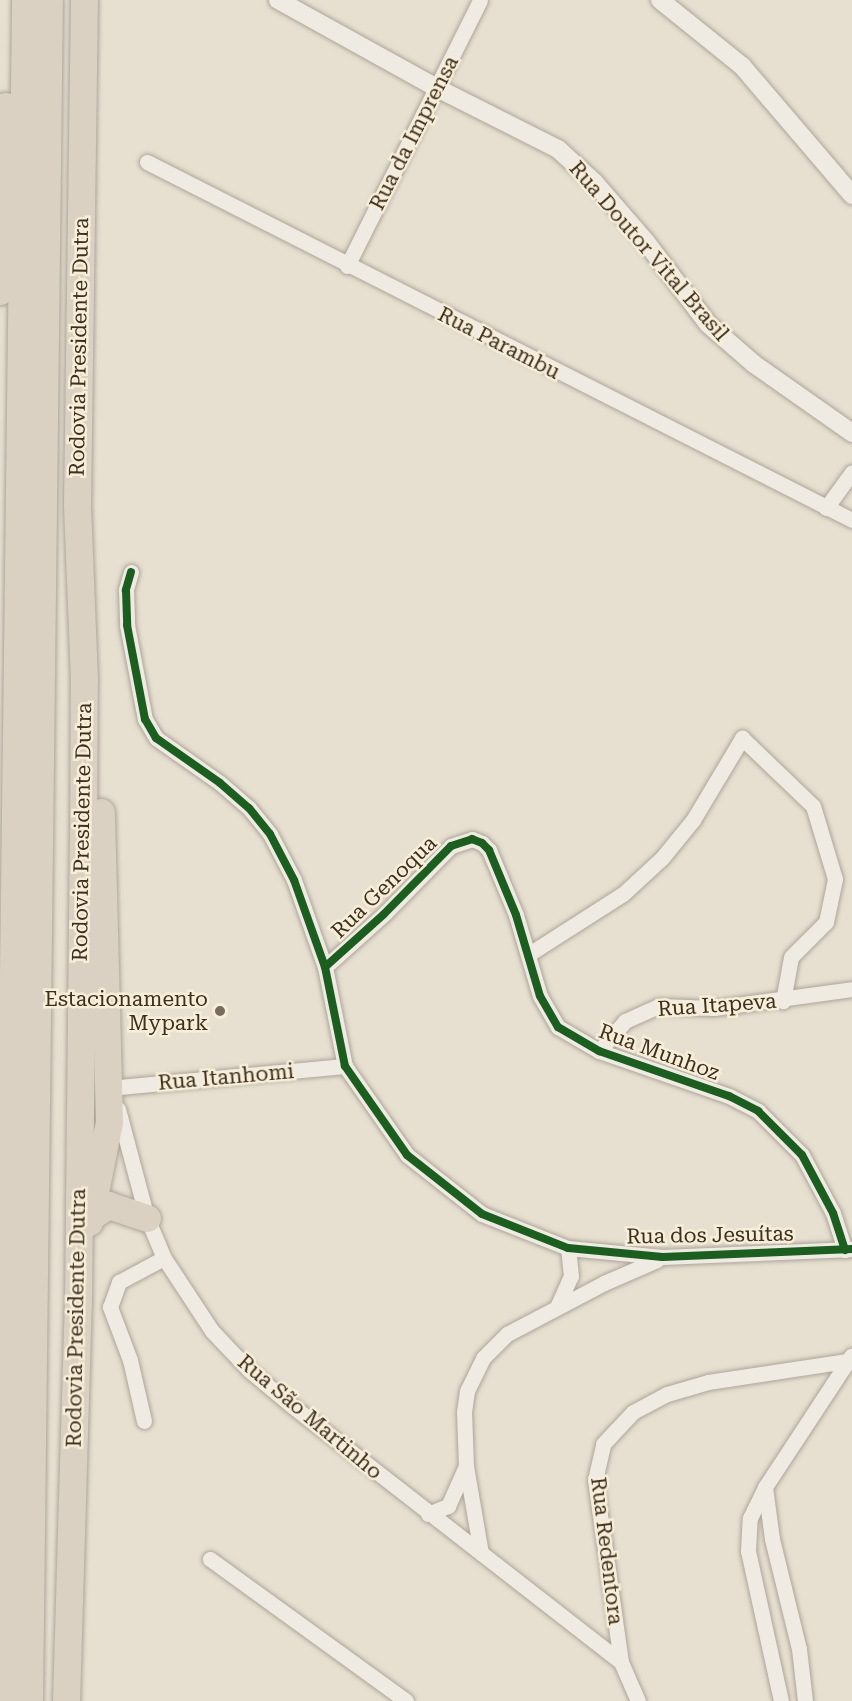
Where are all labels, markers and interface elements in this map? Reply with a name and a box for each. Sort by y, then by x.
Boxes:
street label: Rua da Imprensa [364,52,464,214]
street label: Rua Doutor Vital Brasil [564,156,734,346]
street label: Rodovia Presidente Dutra [64,217,94,477]
street label: Rua Parambu [434,301,564,385]
street label: Rodovia Presidente Dutra [67,702,97,962]
street label: Rua Genoqua [326,831,442,943]
place label: Estacionamento Mypark [44,986,208,1036]
street label: Rua Itapeva [657,988,777,1022]
marker: Estacionamento Mypark [213,1004,227,1018]
street label: Rua Munhoz [595,1019,723,1085]
street label: Rua Itanhomi [157,1058,295,1096]
street label: Rodovia Presidente Dutra [61,1188,91,1448]
street label: Rua dos Jesuítas [626,1221,794,1249]
street label: Rua São Martinho [233,1349,387,1485]
street label: Rua Redentora [585,1476,629,1626]

